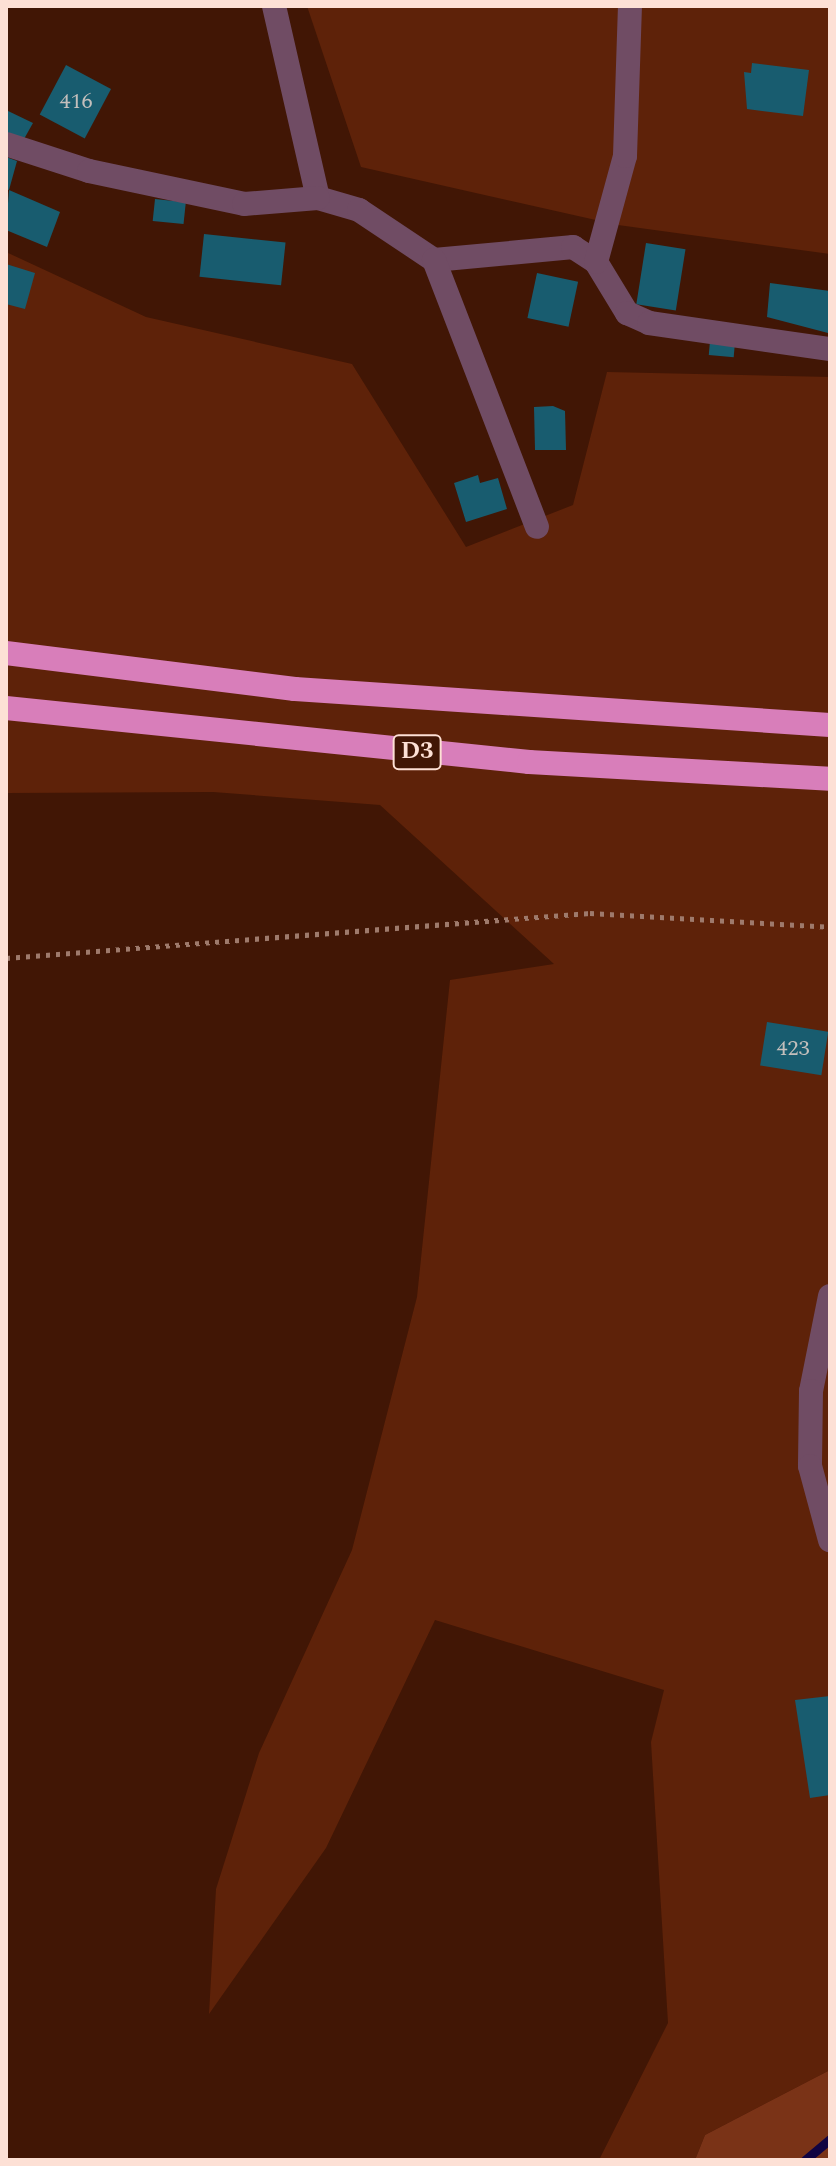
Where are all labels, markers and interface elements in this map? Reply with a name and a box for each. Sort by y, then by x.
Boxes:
house number: 416 [60,89,92,115]
road number: D3 [391,732,443,772]
house number: 423 [777,1036,809,1062]

